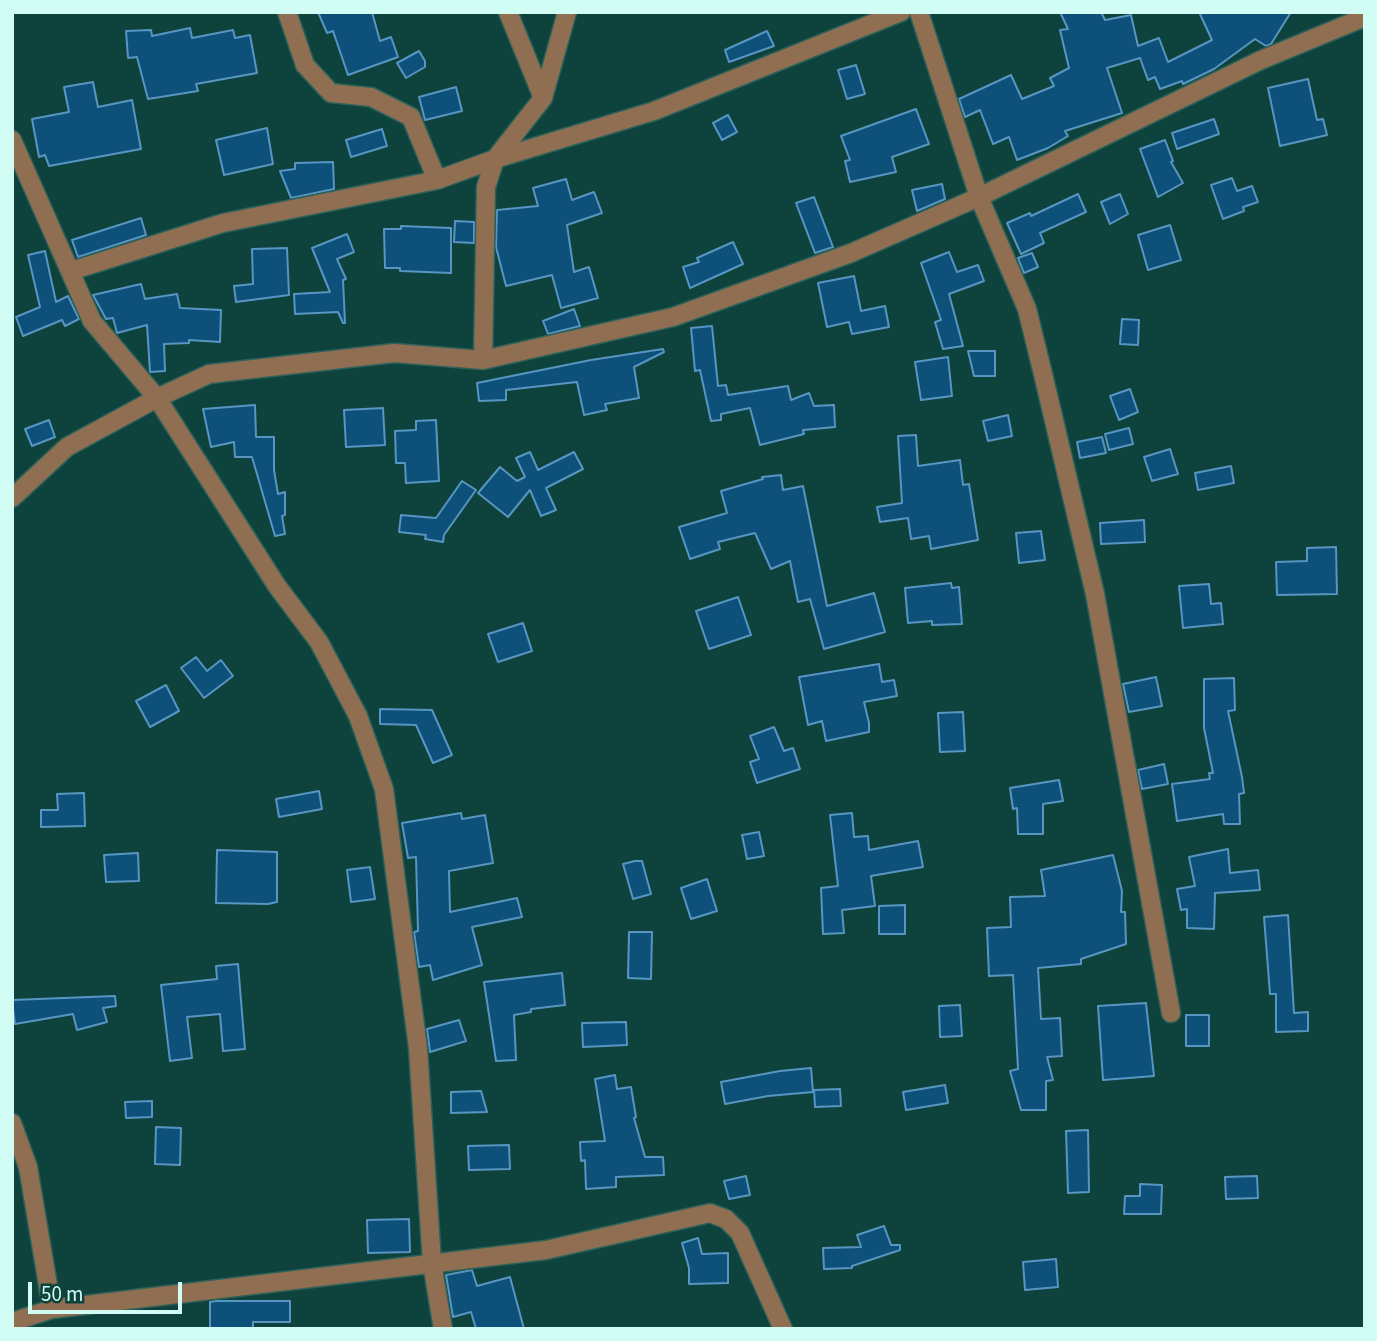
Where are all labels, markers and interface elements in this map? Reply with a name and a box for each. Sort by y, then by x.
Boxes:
scale bar [32,1268,186,1312]
text: 50 m [41,1279,83,1309]

